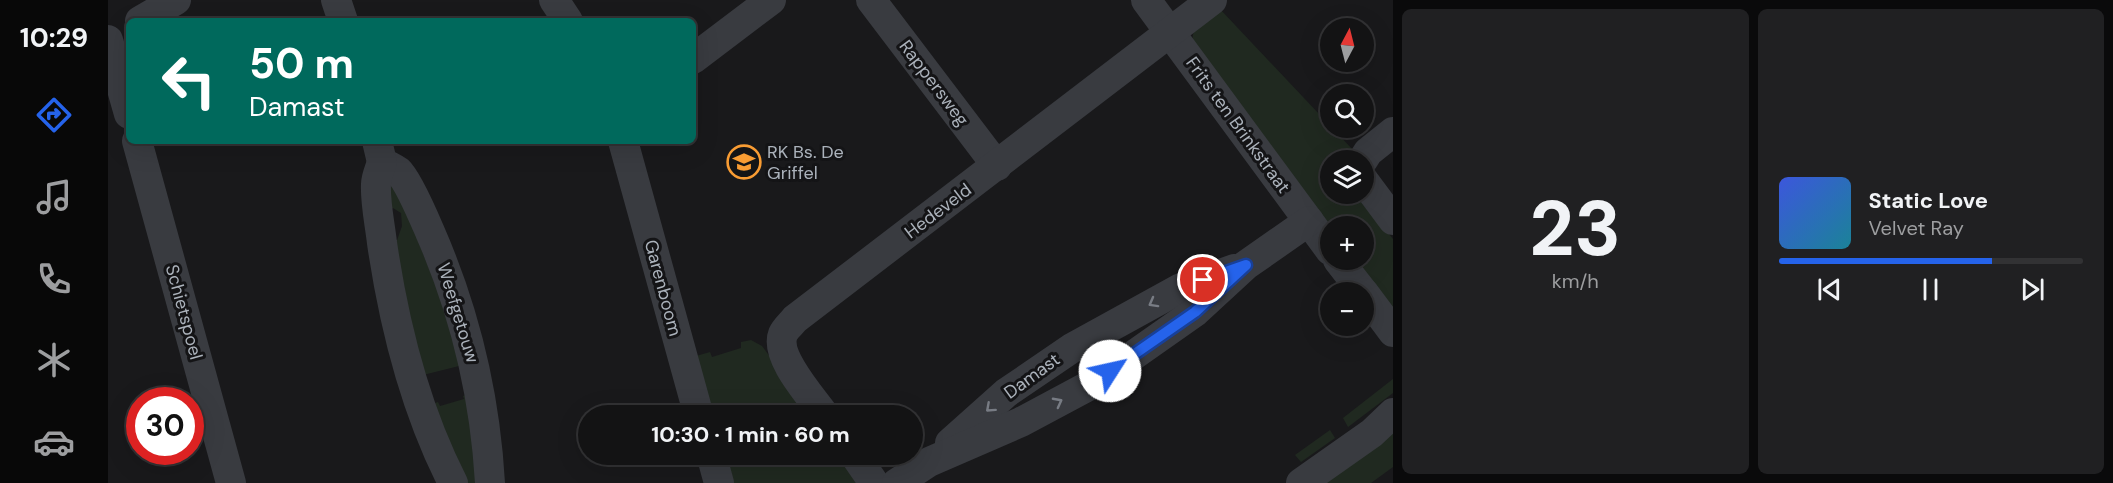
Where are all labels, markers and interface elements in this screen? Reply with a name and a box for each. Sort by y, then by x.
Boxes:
north arrow [1320,18,1374,72]
map controls [1320,18,1374,336]
text: 10:29 [20,20,88,55]
street label: Rappersweg [894,35,974,131]
text: 50 m [249,36,354,91]
icon: left [150,42,228,120]
street label: Frits ten Brinkstraat [1180,52,1296,198]
button: search [1320,84,1374,138]
text: Damast [249,89,345,124]
icon: directions [33,94,75,136]
place label: RK Bs. De Griffel [767,140,844,185]
school or university icon: RK Bs. De Griffel [726,144,762,180]
button: layers [1320,150,1374,204]
icon: music [33,176,75,218]
street label: Hedeveld [900,178,976,244]
text: 23 [1529,178,1621,279]
text: Static Love [1869,186,1988,215]
text: Velvet Ray [1869,215,1964,241]
button: + [1320,216,1374,270]
street label: Garenboom [639,237,687,339]
pin [1177,254,1228,305]
icon: phone [33,258,75,300]
street label: Weefgetouw [431,260,485,366]
street label: Schietspoel [160,262,208,362]
icon: arrive [1186,263,1219,296]
text: km/h [1552,268,1599,294]
icon: previous [1813,273,1846,306]
icon: pause [1914,273,1947,306]
icon: next [2016,273,2049,306]
button: − [1320,282,1374,336]
one-way arrow [1149,296,1159,307]
icon: climate [33,339,75,381]
position arrow [1078,339,1142,403]
street label: Damast [999,348,1065,404]
speed limit sign: 30 [126,387,204,465]
one-way arrow [1052,398,1063,409]
one-way arrow [986,401,996,412]
text: 10:30 · 1 min · 60 m [651,420,850,449]
icon: car [33,421,75,463]

